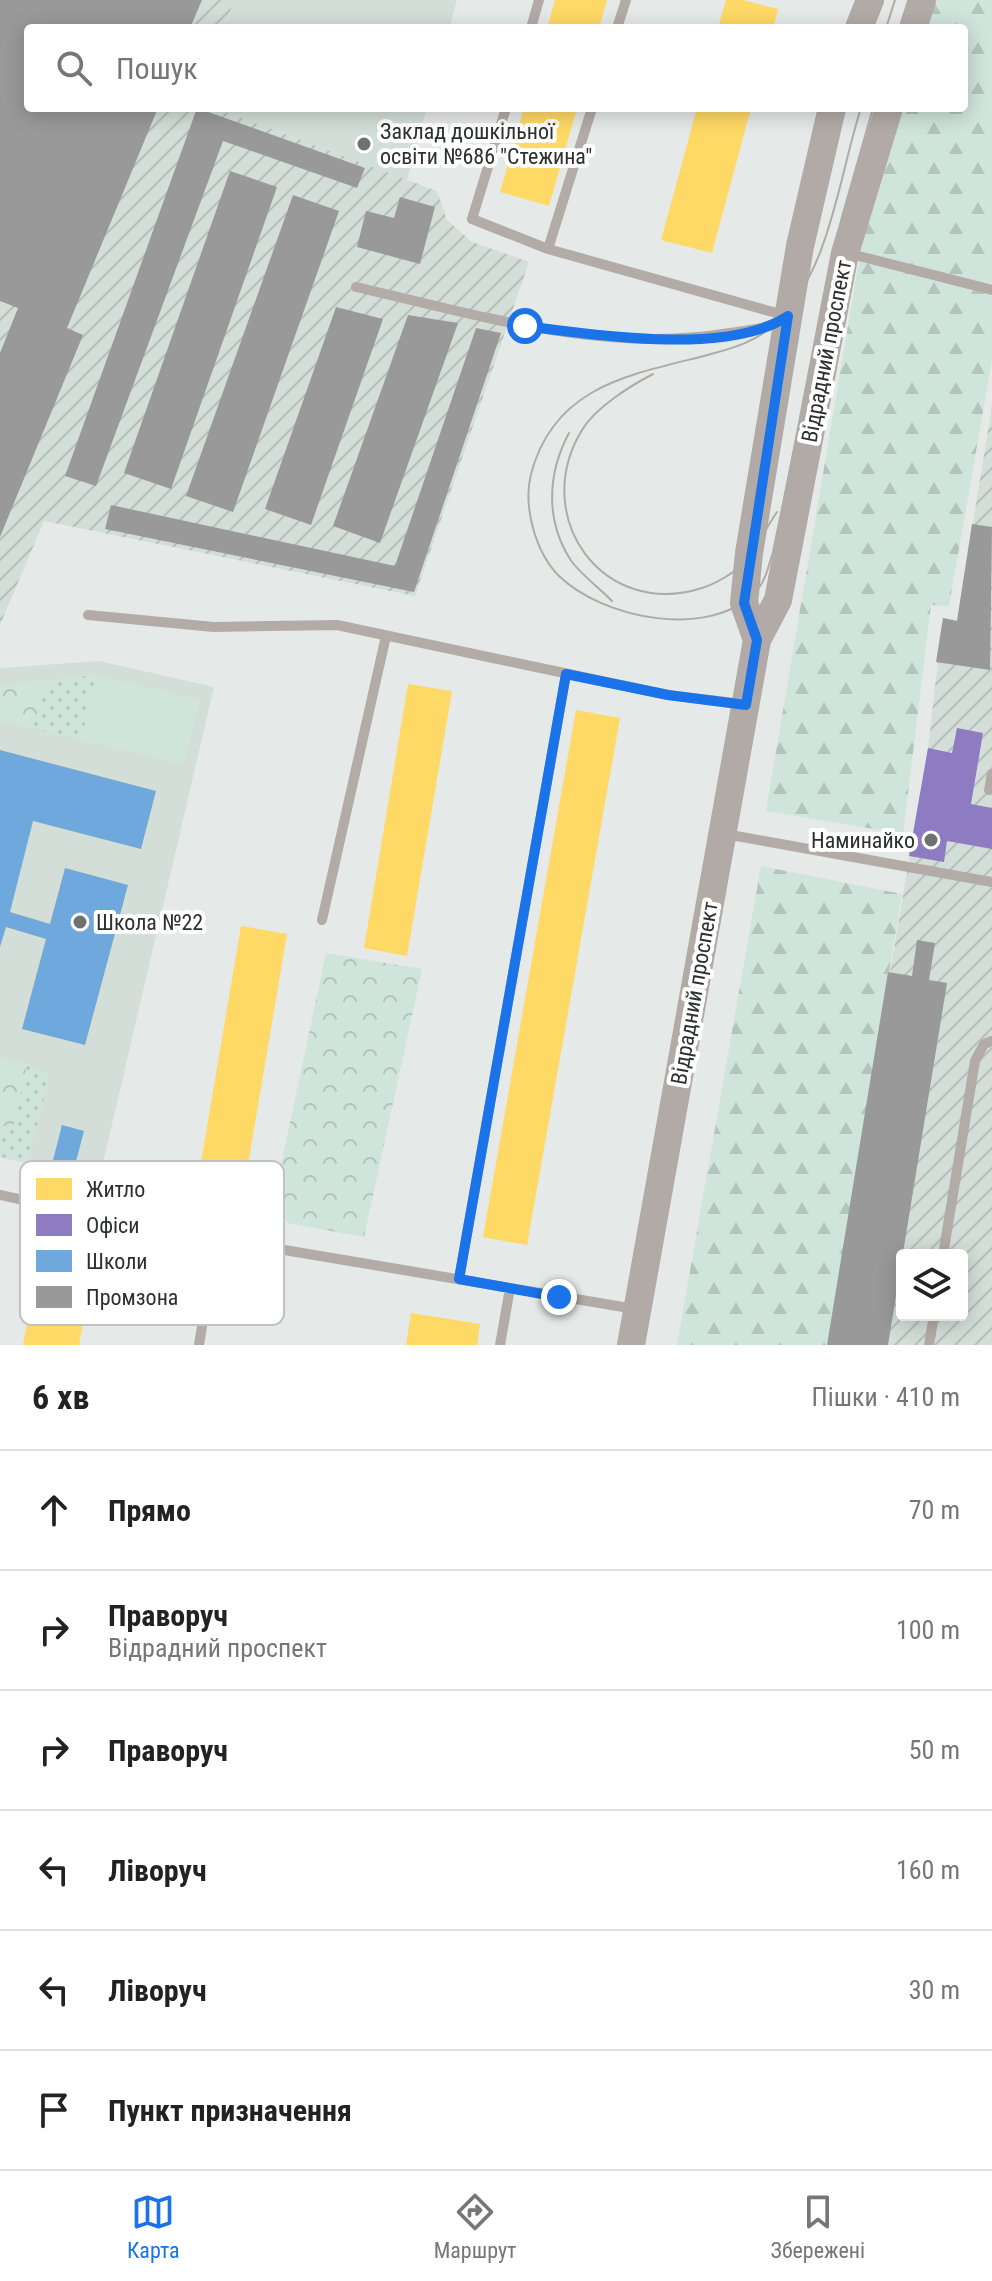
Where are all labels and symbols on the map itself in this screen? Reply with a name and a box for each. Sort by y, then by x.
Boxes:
place label: Заклад дошкільної освіти №686 "Стежина" [380,119,592,169]
marker: Заклад дошкільної освіти №686 "Стежина" [355,135,373,153]
street label: Відрадний проспект [797,258,856,444]
route start [507,308,543,344]
place label: Наминайко [811,828,915,853]
marker: Наминайко [922,831,940,849]
street label: Відрадний проспект [666,900,723,1087]
place label: Школа №22 [96,910,203,935]
marker: Школа №22 [71,913,89,931]
legend [20,1161,284,1325]
text: Житло [86,1177,145,1202]
text: Офіси [86,1213,139,1238]
text: Школи [86,1249,148,1274]
route end [541,1279,577,1315]
text: Промзона [86,1285,178,1310]

